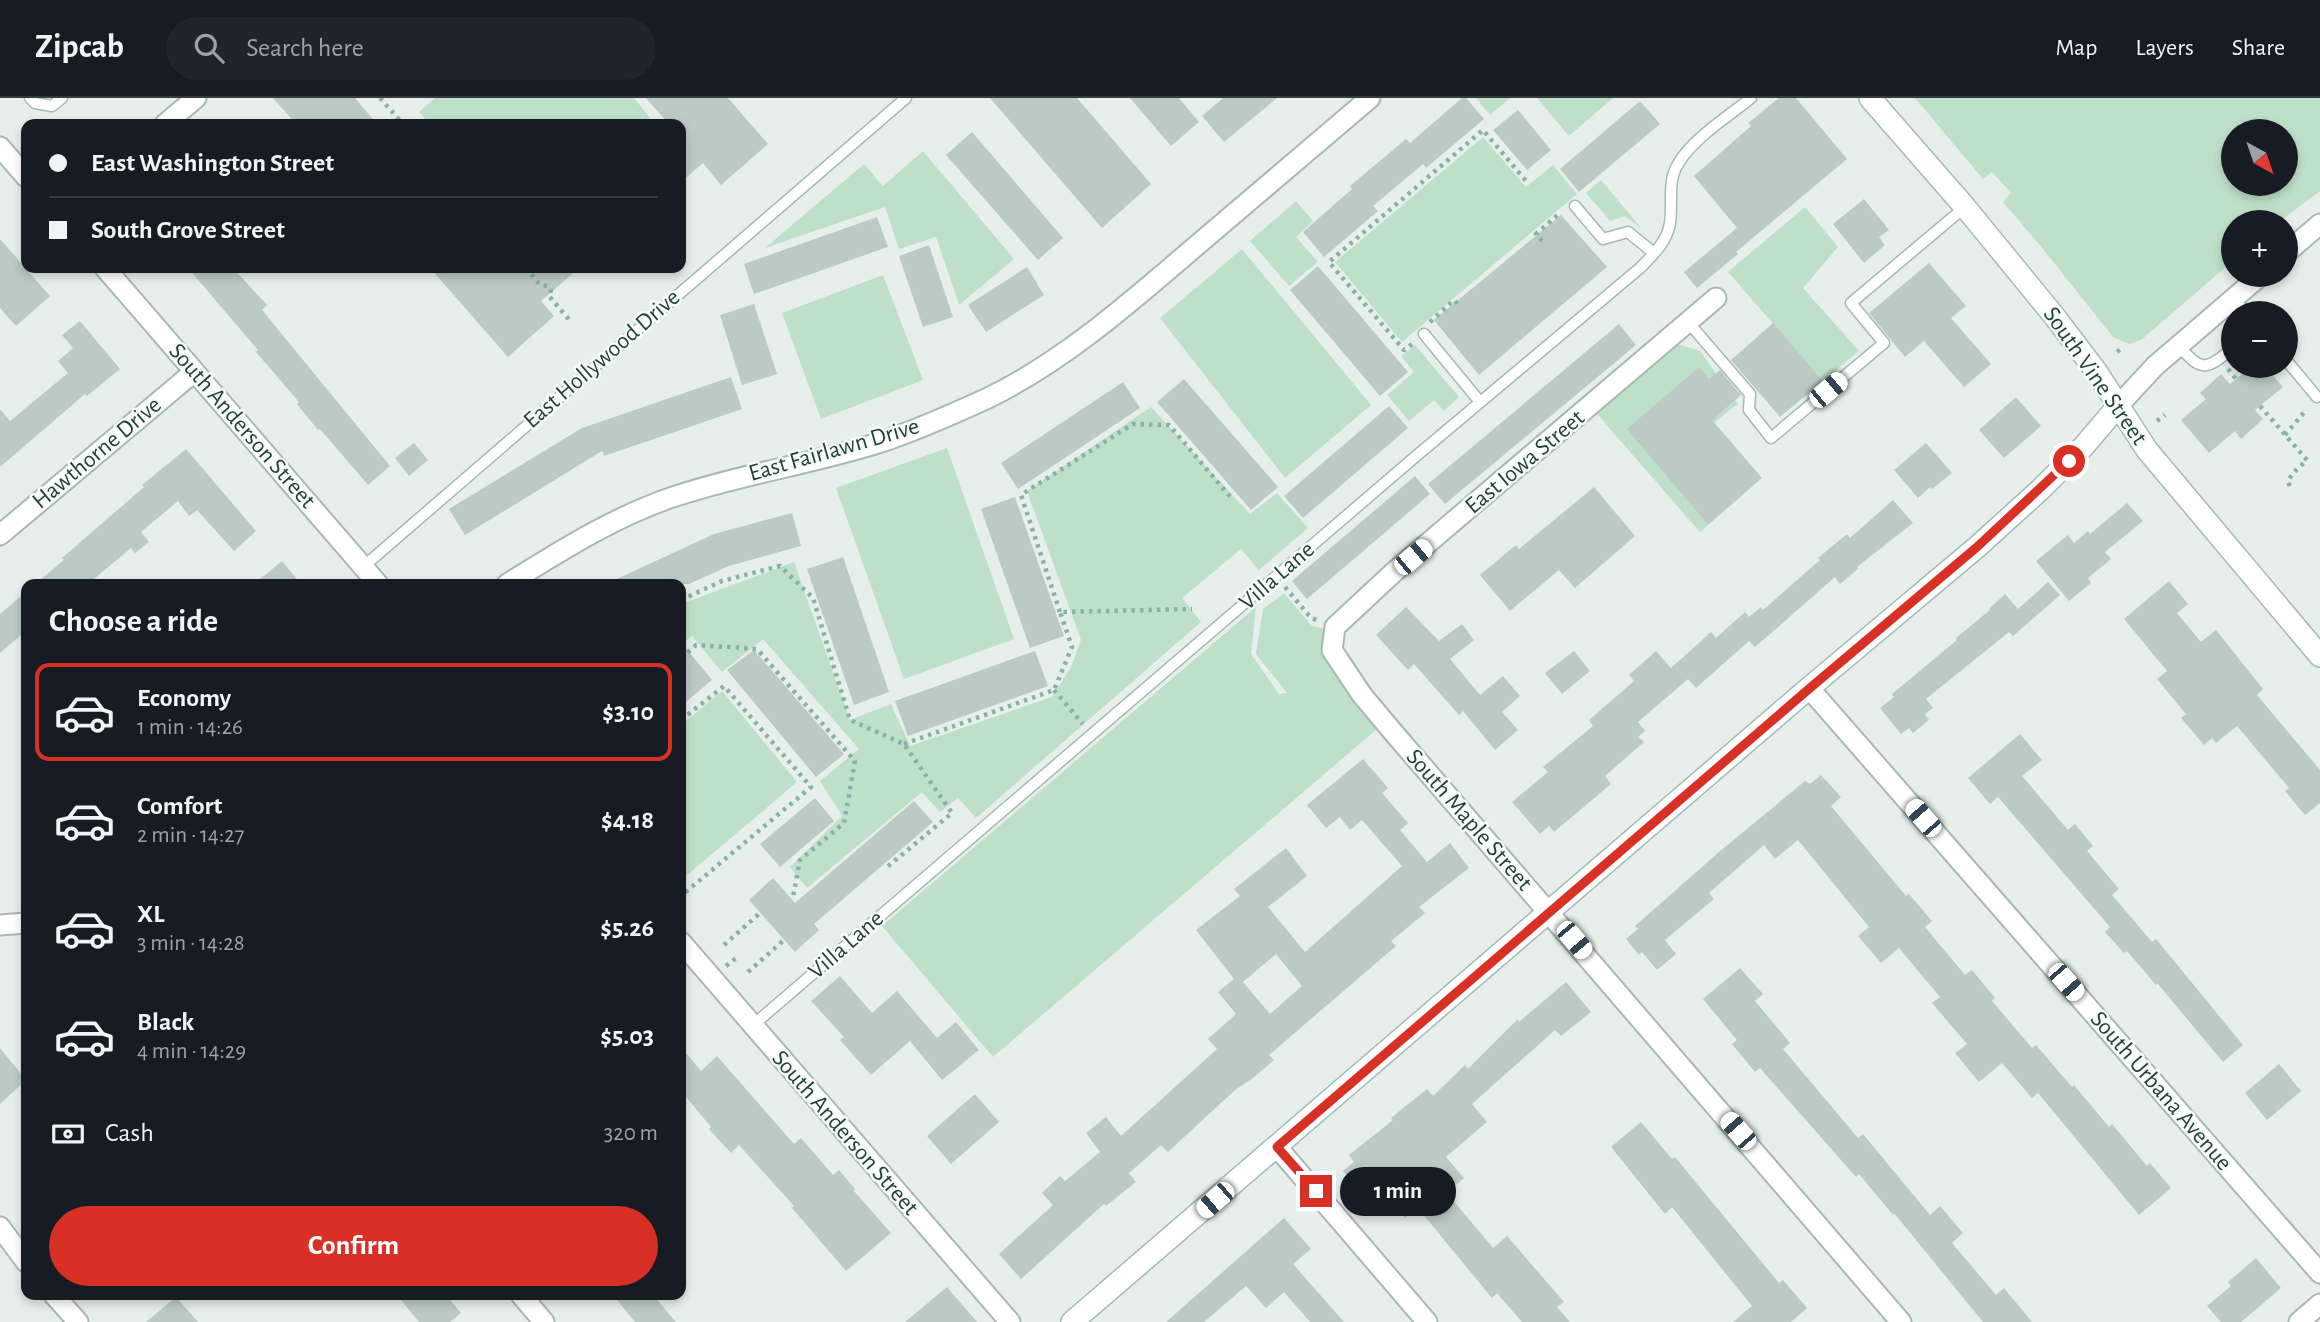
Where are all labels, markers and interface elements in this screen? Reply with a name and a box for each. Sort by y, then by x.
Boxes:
search box [166,17,656,80]
icon: search [190,29,228,67]
text: Zipcab [35,31,124,64]
text: Search here [246,35,364,61]
text: Map [2055,36,2097,60]
text: Layers [2135,36,2194,60]
text: Share [2232,36,2285,60]
north arrow [2221,119,2298,196]
map controls [2221,119,2298,378]
text: East Washington Street [91,150,334,176]
button: + [2221,210,2298,287]
text: South Grove Street [91,217,285,243]
street label: East Hollywood Drive [519,285,685,433]
button: − [2221,301,2298,378]
street label: South Vine Street [2039,303,2152,450]
street label: South Anderson Street [164,339,320,513]
car [1806,368,1851,412]
street label: Hawthorne Drive [28,392,166,514]
street label: East Iowa Street [1461,405,1589,519]
street label: East Fairlawn Drive [746,414,922,486]
route start [2053,445,2085,477]
car [1391,535,1436,579]
street label: Villa Lane [1235,537,1319,615]
text: Choose a ride [49,605,218,637]
icon: car [53,681,116,744]
text: Economy [137,685,231,711]
text: $3.10 [602,699,654,725]
text: 1 min · 14:26 [137,716,243,739]
street label: South Maple Street [1401,745,1537,895]
icon: car [53,789,116,852]
text: Comfort [137,793,222,819]
car [1902,795,1945,841]
text: $4.18 [601,807,654,833]
text: 2 min · 14:27 [137,824,244,847]
icon: car [53,897,116,960]
text: XL [137,901,164,927]
street label: Villa Lane [804,906,888,984]
text: $5.26 [600,915,654,941]
car [1553,917,1596,963]
text: 3 min · 14:28 [137,932,245,955]
car [2045,959,2088,1005]
icon: car [53,1005,116,1068]
street label: South Urbana Avenue [2086,1007,2236,1175]
text: Black [137,1009,194,1035]
text: $5.03 [600,1023,654,1049]
text: 4 min · 14:29 [137,1040,246,1063]
street label: South Anderson Street [767,1046,923,1220]
car [1717,1108,1760,1154]
icon: cash [49,1115,87,1153]
text: Cash [105,1120,154,1146]
text: 320 m [604,1122,658,1145]
callout: 1 min [1340,1166,1456,1216]
route end [1300,1175,1332,1207]
car [1193,1178,1238,1222]
text: 1 min [1374,1180,1422,1203]
button: Confirm [49,1206,658,1286]

